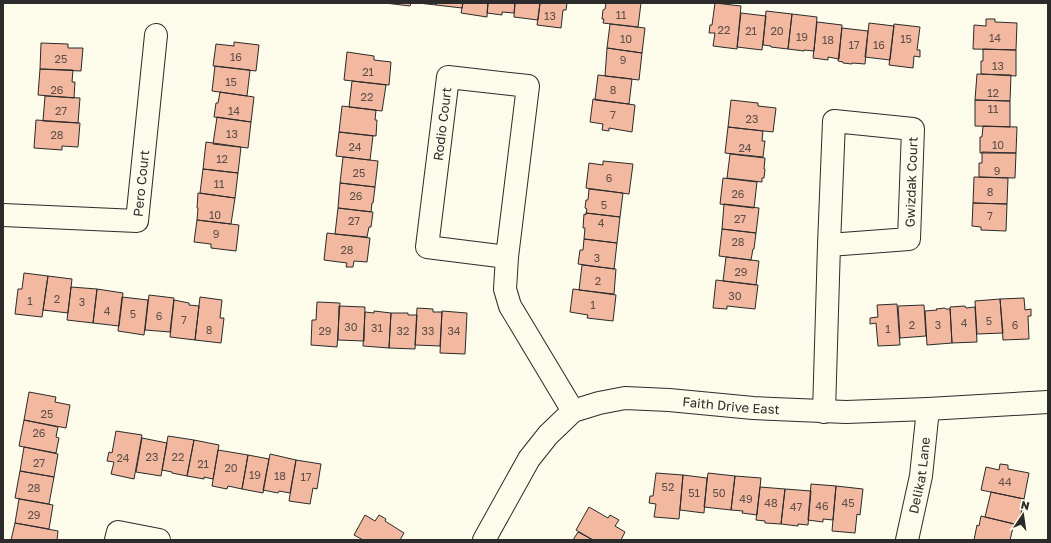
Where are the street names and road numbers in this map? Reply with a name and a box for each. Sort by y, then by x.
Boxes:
street label: Rodio Court [430,86,454,162]
street label: Gwizdak Court [901,136,921,228]
street label: Pero Court [129,149,152,217]
street label: Faith Drive East [682,393,780,417]
street label: Delikat Lane [905,436,933,515]

